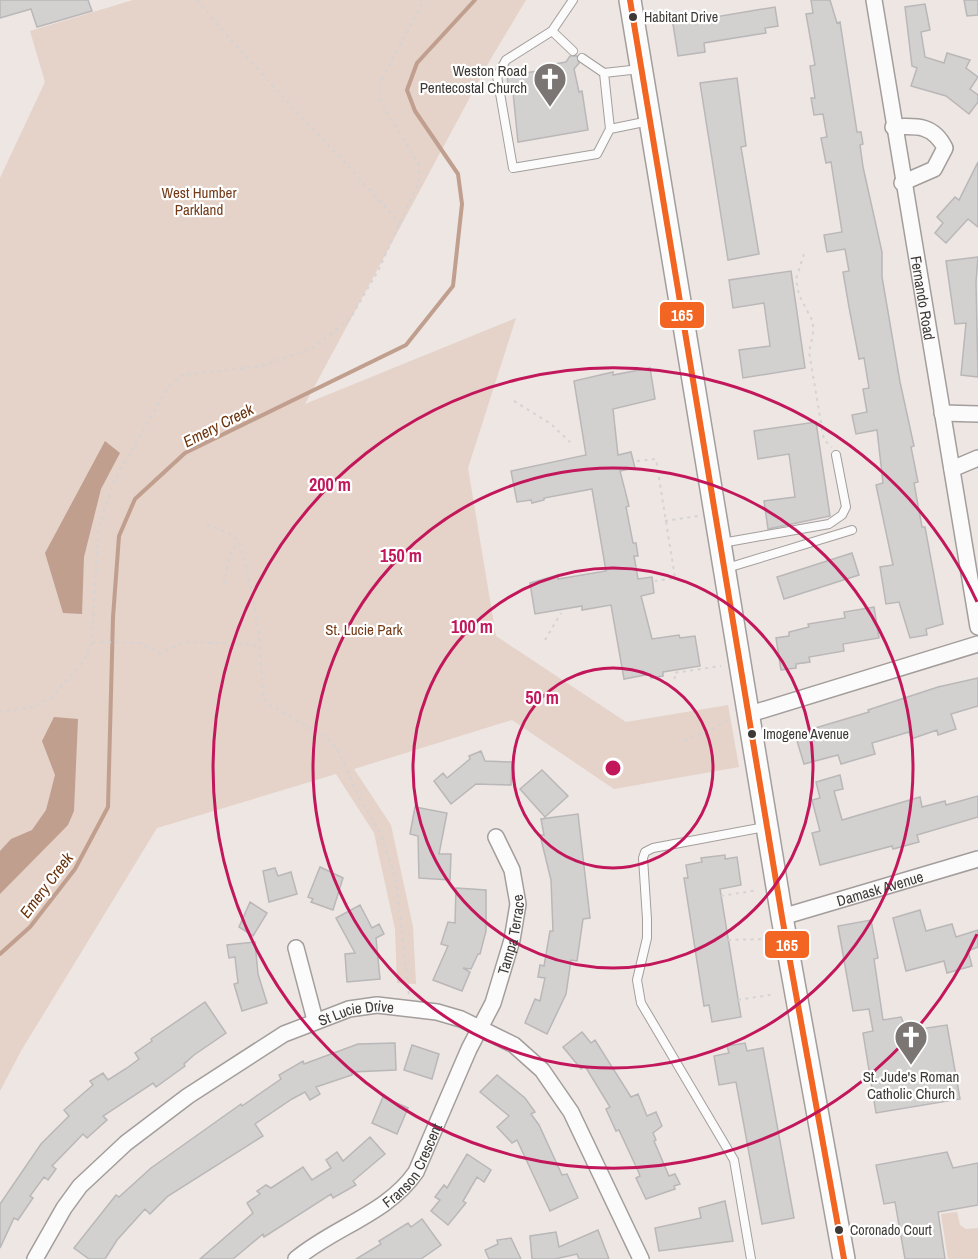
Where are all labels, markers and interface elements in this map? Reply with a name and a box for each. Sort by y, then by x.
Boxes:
place label: Habitant Drive [644,8,718,26]
marker: Habitant Drive [627,11,639,23]
place label: Weston Road Pentecostal Church [420,60,527,98]
church icon: Weston Road Pentecostal Church [532,61,568,108]
park label: West Humber Parkland [162,182,236,220]
street label: Fernando Road [906,254,941,342]
line badge: 165 [659,301,705,329]
text: 165 [671,304,693,326]
water label: Emery Creek [179,398,257,452]
text: 200 m [309,472,351,497]
text: 150 m [380,543,422,568]
text: 100 m [451,614,493,639]
park label: St. Lucie Park [325,619,403,640]
text: 50 m [525,685,559,710]
place label: Imogene Avenue [763,725,849,743]
marker: Imogene Avenue [746,728,758,740]
centre of rings [603,758,623,778]
water label: Emery Creek [14,847,78,922]
street label: Damask Avenue [834,865,926,911]
street label: Tampa Terrace [492,893,529,977]
line badge: 165 [764,930,810,959]
text: 165 [776,934,798,956]
street label: St Lucie Drive [315,995,395,1030]
church icon: St. Jude's Roman Catholic Church [893,1019,929,1066]
place label: St. Jude's Roman Catholic Church [863,1066,959,1104]
street label: Franson Crescent [378,1119,447,1212]
place label: Coronado Court [850,1221,932,1239]
marker: Coronado Court [833,1224,845,1236]

